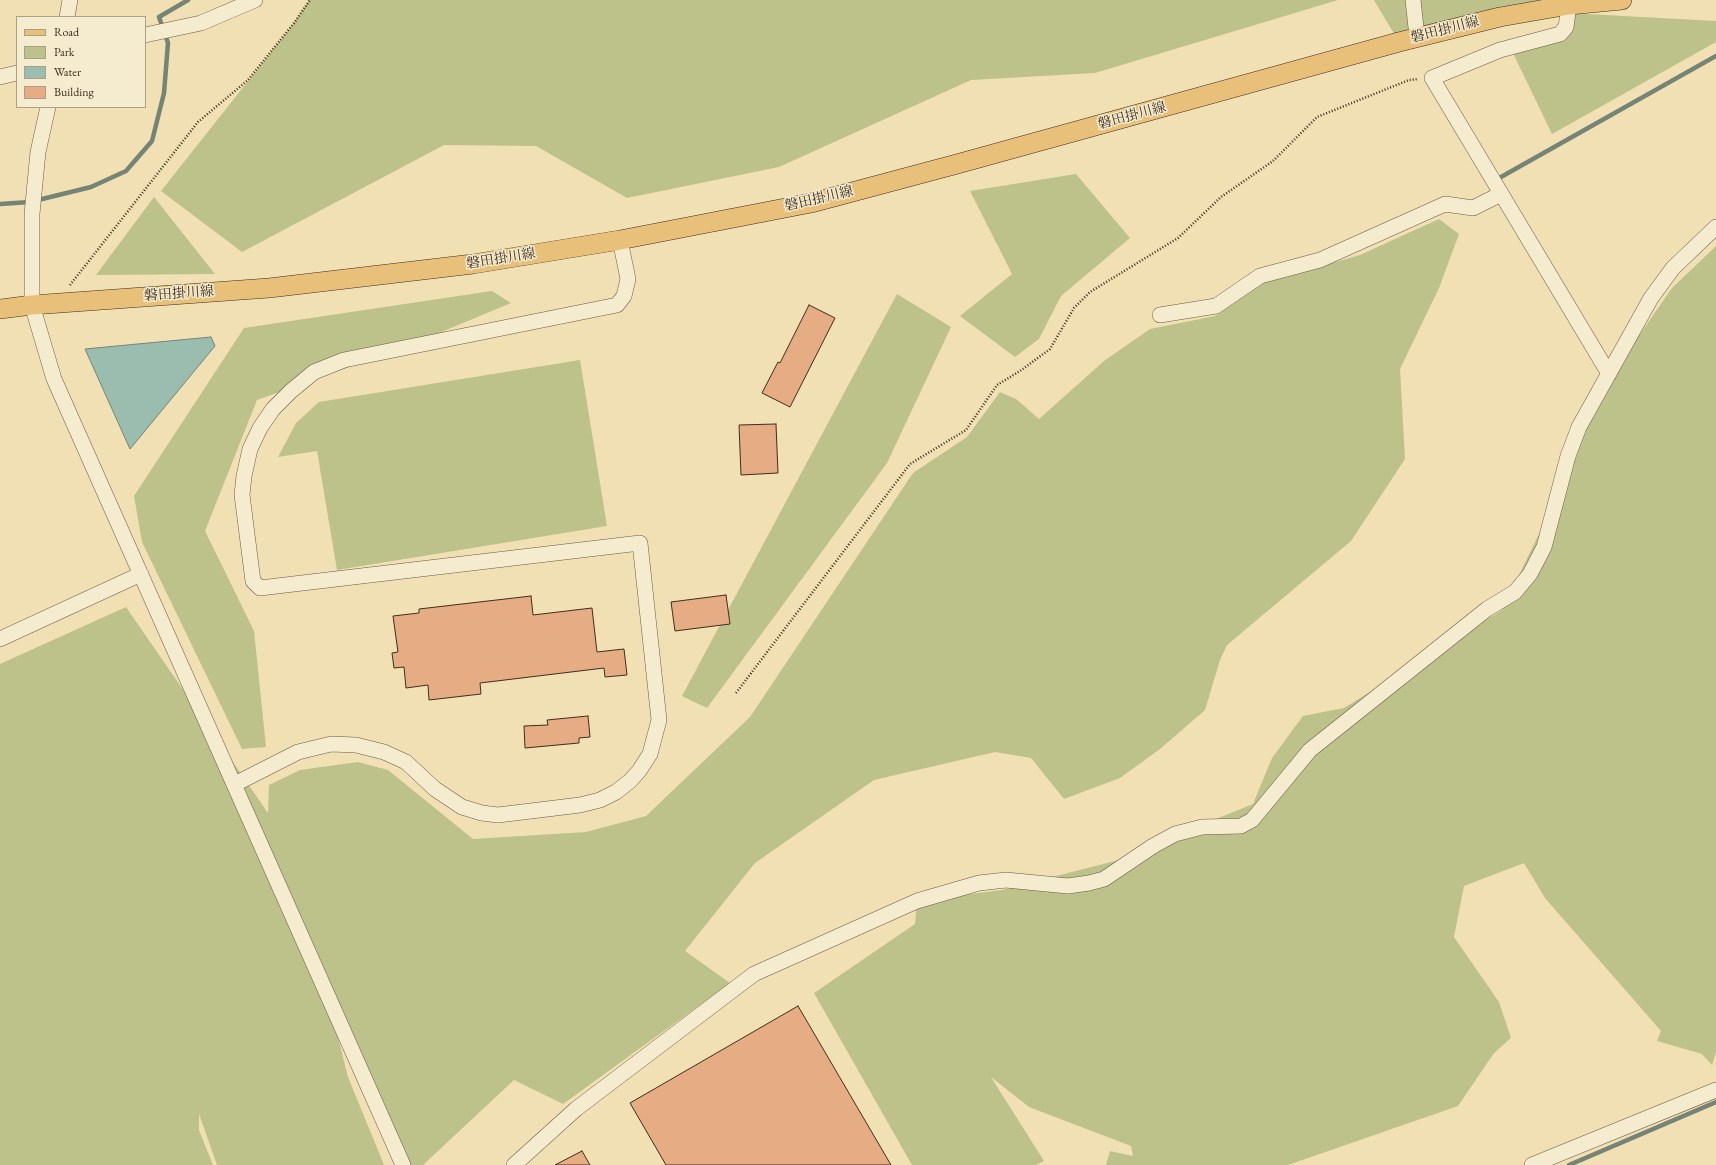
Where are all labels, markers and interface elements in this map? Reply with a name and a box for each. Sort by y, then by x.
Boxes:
street label: 磐田掛川線 [1409,13,1481,47]
legend [16,16,146,108]
text: Road [54,24,79,40]
text: Park [54,44,74,60]
text: Water [54,64,81,80]
text: Building [54,84,94,100]
street label: 磐田掛川線 [1096,99,1168,133]
street label: 磐田掛川線 [783,183,855,215]
street label: 磐田掛川線 [465,245,537,273]
street label: 磐田掛川線 [143,283,215,305]

